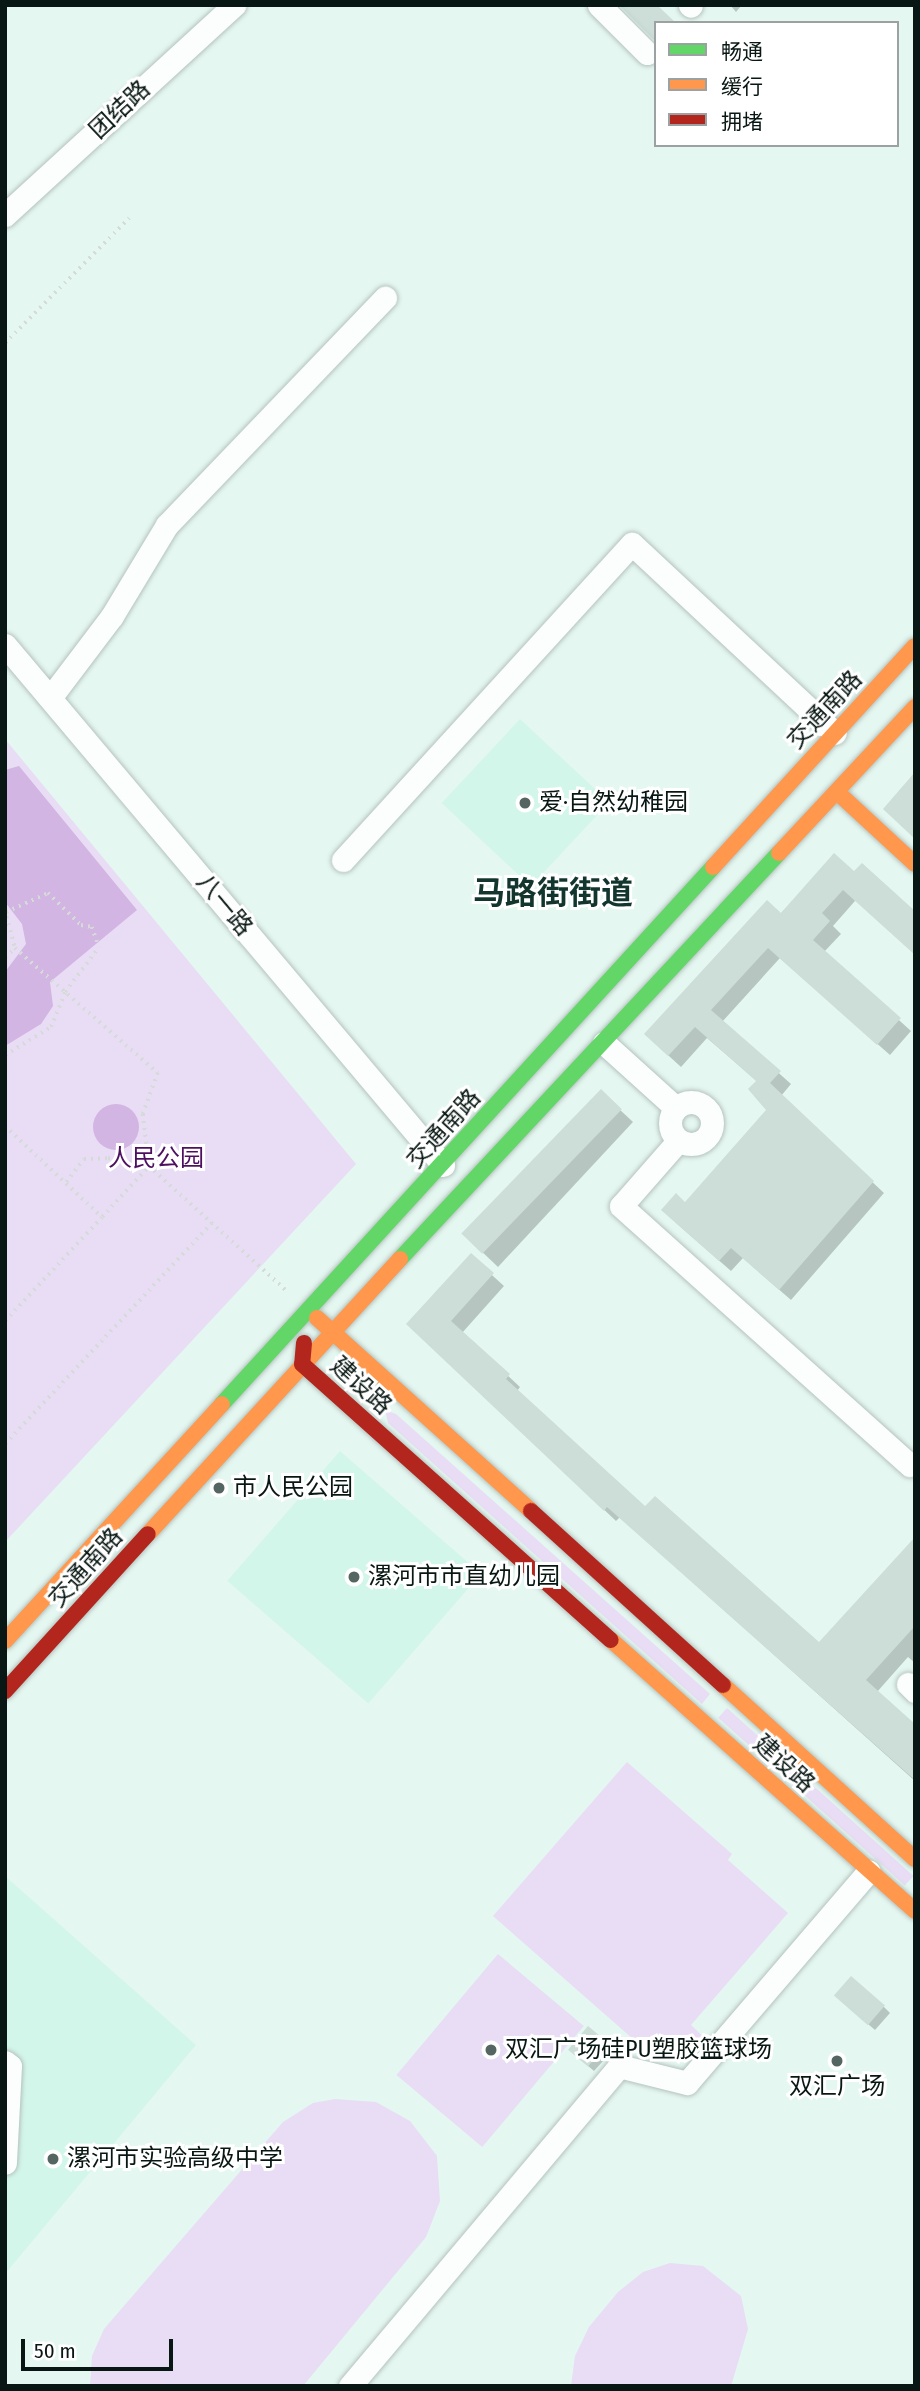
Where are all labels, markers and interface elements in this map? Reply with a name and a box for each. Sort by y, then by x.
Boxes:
legend [654,21,899,147]
text: 畅通 [721,39,763,65]
text: 缓行 [721,74,763,100]
street label: 团结路 [84,75,156,145]
text: 拥堵 [721,109,763,135]
street label: 交通南路 [782,665,868,755]
place label: 爱·自然幼稚园 [539,789,688,817]
marker: 爱·自然幼稚园 [517,795,533,811]
street label: 八一路 [190,868,258,942]
district label: 马路街街道 [473,874,633,912]
street label: 交通南路 [401,1084,487,1174]
park label: 人民公园 [108,1145,204,1173]
street label: 建设路 [325,1351,397,1421]
place label: 市人民公园 [233,1474,353,1502]
marker: 市人民公园 [211,1480,227,1496]
street label: 交通南路 [43,1523,129,1613]
place label: 漯河市市直幼儿园 [368,1563,560,1591]
marker: 漯河市市直幼儿园 [346,1569,362,1585]
street label: 建设路 [748,1729,820,1799]
place label: 双汇广场硅PU塑胶篮球场 [505,2036,772,2064]
marker: 双汇广场硅PU塑胶篮球场 [483,2042,499,2058]
marker: 双汇广场 [829,2053,845,2069]
place label: 双汇广场 [789,2073,885,2101]
place label: 漯河市实验高级中学 [67,2145,283,2173]
marker: 漯河市实验高级中学 [45,2151,61,2167]
scale bar [24,2324,177,2368]
text: 50 m [34,2338,76,2364]

